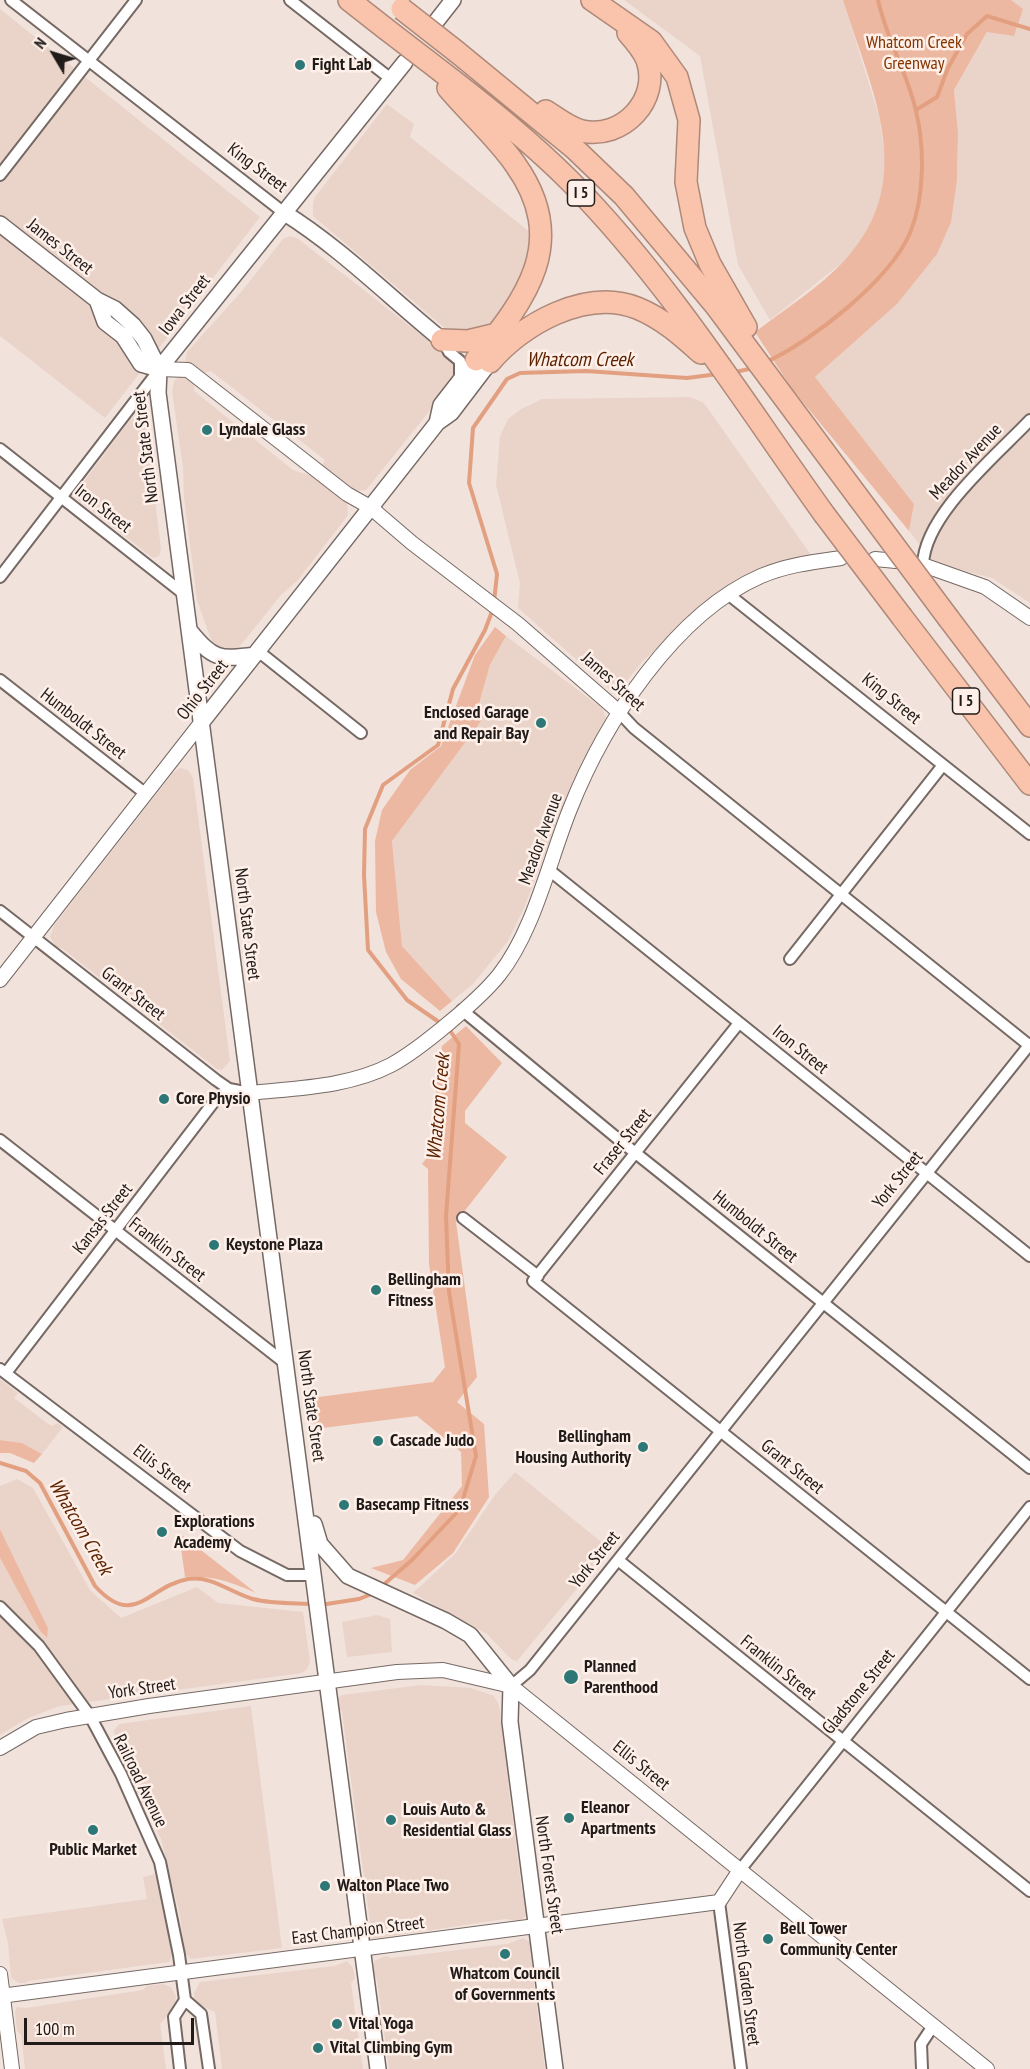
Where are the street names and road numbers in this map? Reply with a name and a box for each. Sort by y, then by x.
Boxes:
street label: King Street [223,138,291,198]
road number: I 5 [568,180,594,206]
street label: James Street [23,215,97,279]
street label: Iowa Street [155,270,215,340]
street label: North State Street [128,390,164,504]
street label: Meador Avenue [925,420,1007,504]
street label: Iron Street [70,480,136,538]
street label: James Street [577,648,649,716]
street label: Ohio Street [173,656,233,724]
street label: King Street [857,669,925,729]
street label: Humboldt Street [36,684,130,764]
road number: I 5 [952,688,980,714]
street label: Meador Avenue [514,790,568,888]
street label: North State Street [229,867,265,981]
street label: Grant Street [97,962,169,1026]
street label: Iron Street [768,1021,832,1079]
street label: Fraser Street [590,1104,656,1180]
street label: York Street [868,1147,928,1213]
street label: Kansas Street [69,1179,137,1259]
street label: Humboldt Street [708,1186,802,1268]
street label: Franklin Street [124,1213,210,1287]
street label: North State Street [292,1349,330,1463]
street label: Grant Street [756,1435,828,1499]
street label: Ellis Street [129,1440,195,1498]
street label: York Street [565,1527,625,1593]
street label: Franklin Street [736,1631,820,1705]
street label: Gladstone Street [818,1645,900,1739]
street label: York Street [107,1674,177,1704]
street label: Railroad Avenue [108,1731,172,1831]
street label: Ellis Street [608,1736,674,1796]
street label: North Forest Street [530,1814,568,1936]
street label: East Champion Street [291,1912,425,1950]
street label: North Garden Street [728,1921,764,2047]

